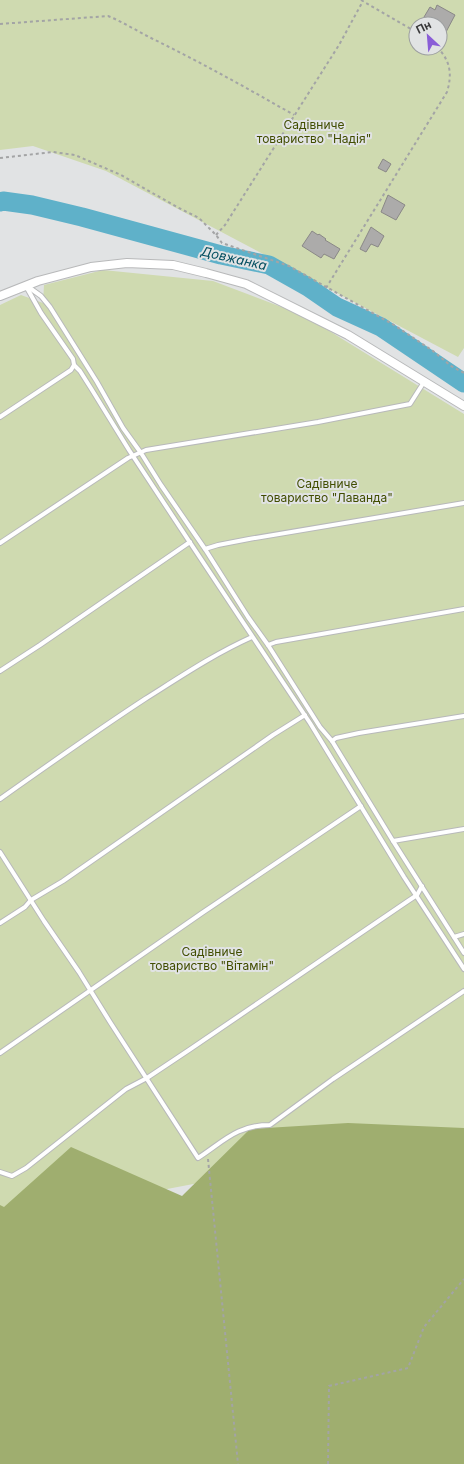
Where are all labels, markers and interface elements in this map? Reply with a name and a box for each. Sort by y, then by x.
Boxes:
north arrow [408,16,448,56]
text: Пн [414,17,434,37]
park label: Садівниче товариство "Надія" [257,117,371,146]
water label: Довжанка [199,242,268,273]
park label: Садівниче товариство "Лаванда" [261,476,393,505]
park label: Садівниче товариство "Вітамін" [150,944,274,973]

